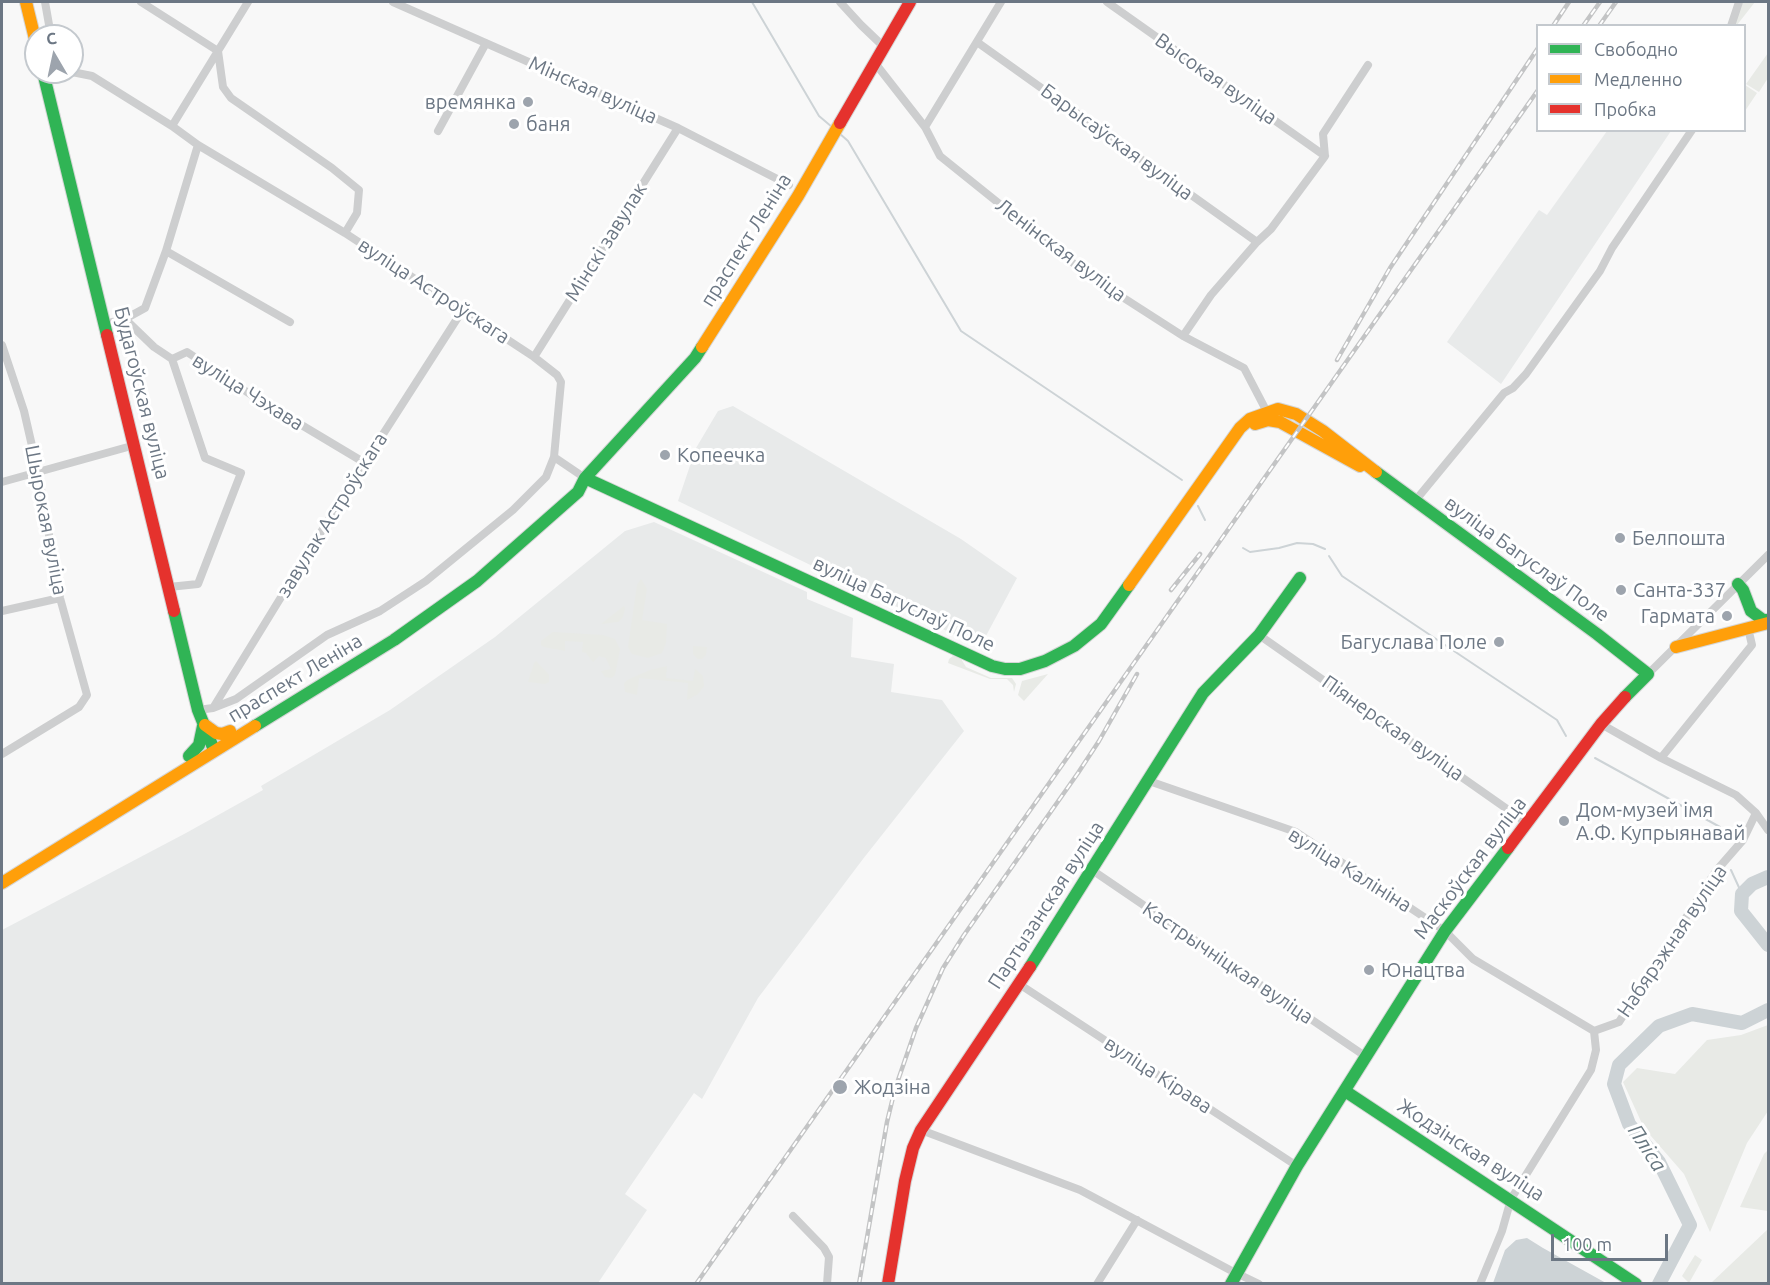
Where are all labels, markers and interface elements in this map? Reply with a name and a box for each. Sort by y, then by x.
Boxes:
north arrow [24,24,84,84]
legend [1536,24,1746,132]
street label: Высокая вуліца [1150,28,1282,130]
text: С [45,29,58,48]
text: Свободно [1594,39,1678,59]
street label: Мінская вуліца [525,51,661,129]
text: Медленно [1594,69,1683,89]
street label: Барысаўская вуліца [1036,79,1198,205]
place label: времянка [425,90,516,114]
marker: времянка [521,95,535,109]
text: Пробка [1594,99,1657,119]
place label: баня [526,112,570,136]
marker: баня [507,117,521,131]
street label: праспект Леніна [695,169,797,311]
street label: Мінскі завулак [560,178,652,306]
street label: Ленінская вуліца [991,193,1131,307]
street label: вуліца Астроўскага [354,233,514,349]
street label: Будагоўская вуліца [109,304,175,482]
street label: вуліца Чэхава [188,348,308,436]
street label: завулак Астроўскага [272,428,392,602]
street label: Шырокая вуліца [20,443,72,597]
place label: Копеечка [677,443,765,467]
marker: Копеечка [658,448,672,462]
street label: вуліца Багуслаў Поле [1440,491,1614,627]
place label: Белпошта [1632,526,1726,550]
marker: Белпошта [1613,531,1627,545]
street label: вуліца Багуслаў Поле [809,551,999,657]
place label: Санта-337 [1633,578,1726,602]
marker: Санта-337 [1614,583,1628,597]
place label: Гармата [1641,604,1715,628]
marker: Гармата [1720,609,1734,623]
street label: праспект Леніна [223,628,367,728]
place label: Багуслава Поле [1341,630,1487,654]
marker: Багуслава Поле [1492,635,1506,649]
street label: Піянерская вуліца [1317,670,1469,786]
street label: Маскоўская вуліца [1409,792,1531,944]
place label: Дом-музей імя А.Ф. Купрыянавай [1576,798,1745,845]
marker: Дом-музей імя А.Ф. Купрыянавай [1557,814,1571,828]
street label: Партызанская вуліца [983,817,1109,993]
street label: вуліца Калініна [1284,822,1416,918]
street label: Набярэжная вуліца [1612,860,1732,1022]
street label: Кастрычніцкая вуліца [1138,897,1318,1029]
place label: Юнацтва [1381,958,1465,982]
marker: Юнацтва [1362,963,1376,977]
street label: вуліца Кірава [1100,1031,1216,1119]
place label: Жодзіна [854,1075,931,1099]
marker: Жодзіна [831,1078,849,1096]
street label: Жодзінская вуліца [1393,1094,1549,1206]
water label: Пліса [1622,1120,1672,1176]
scale bar [1554,1222,1671,1260]
text: 100 m [1562,1234,1612,1254]

